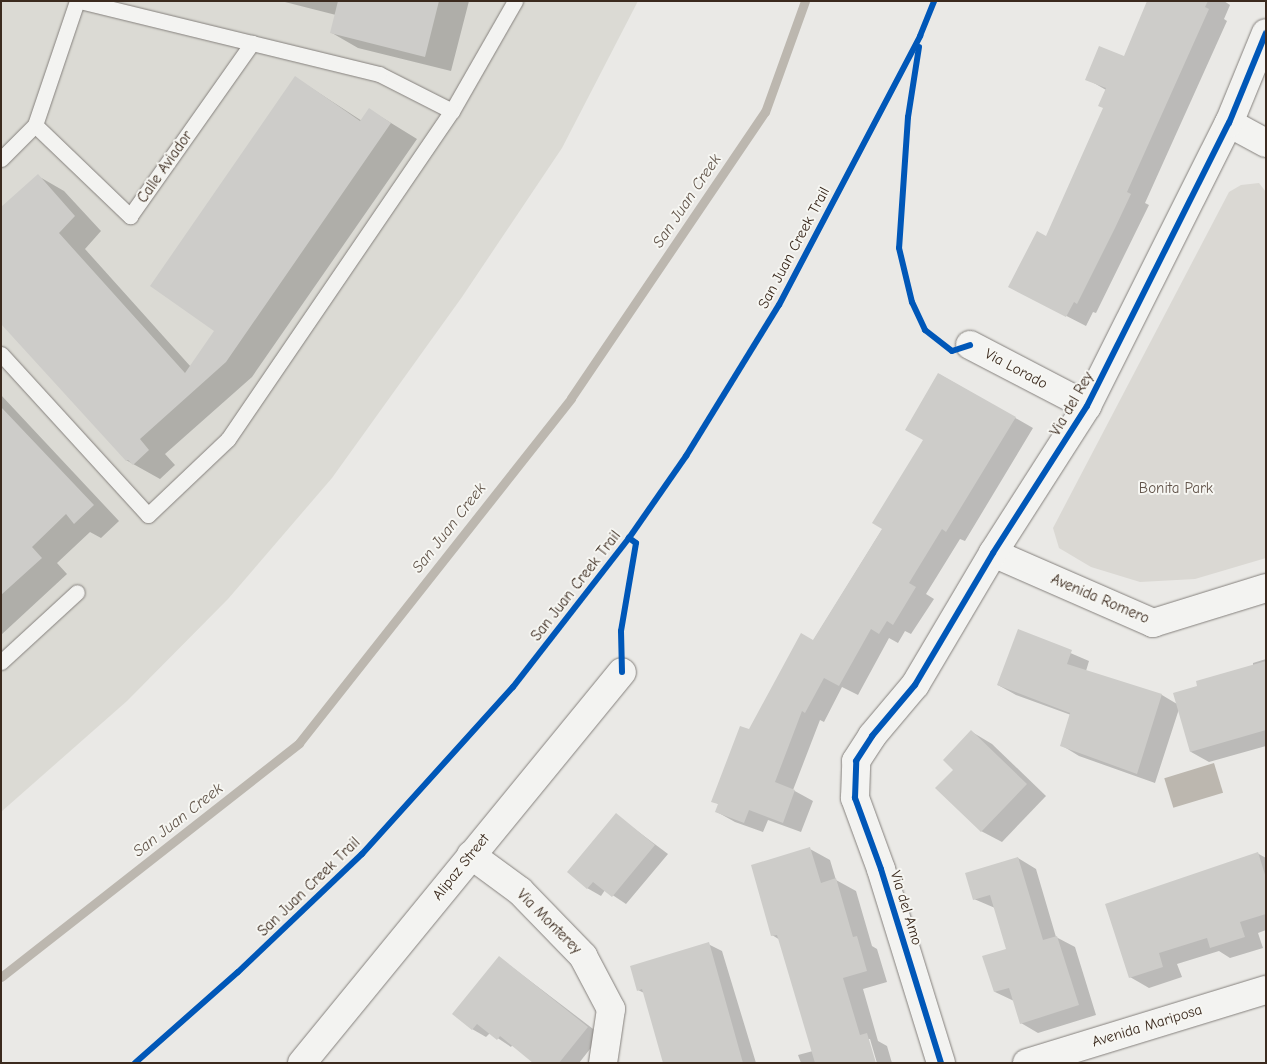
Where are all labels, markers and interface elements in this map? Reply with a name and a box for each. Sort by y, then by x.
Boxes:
street label: Calle Aviador [134,127,196,207]
water label: San Juan Creek [649,150,725,252]
street label: San Juan Creek Trail [754,184,834,312]
street label: Via Lorado [981,345,1051,393]
street label: Via del Rey [1046,369,1098,439]
water label: San Juan Creek [408,479,490,577]
park label: Bonita Park [1139,480,1213,498]
street label: San Juan Creek Trail [527,527,625,645]
street label: Avenida Romero [1048,570,1152,628]
water label: San Juan Creek [129,779,227,861]
street label: Alipaz Street [429,830,493,904]
street label: San Juan Creek Trail [254,834,364,940]
street label: Via del Amo [886,869,926,947]
street label: Via Monterey [513,886,585,958]
street label: Avenida Mariposa [1090,1001,1204,1051]

